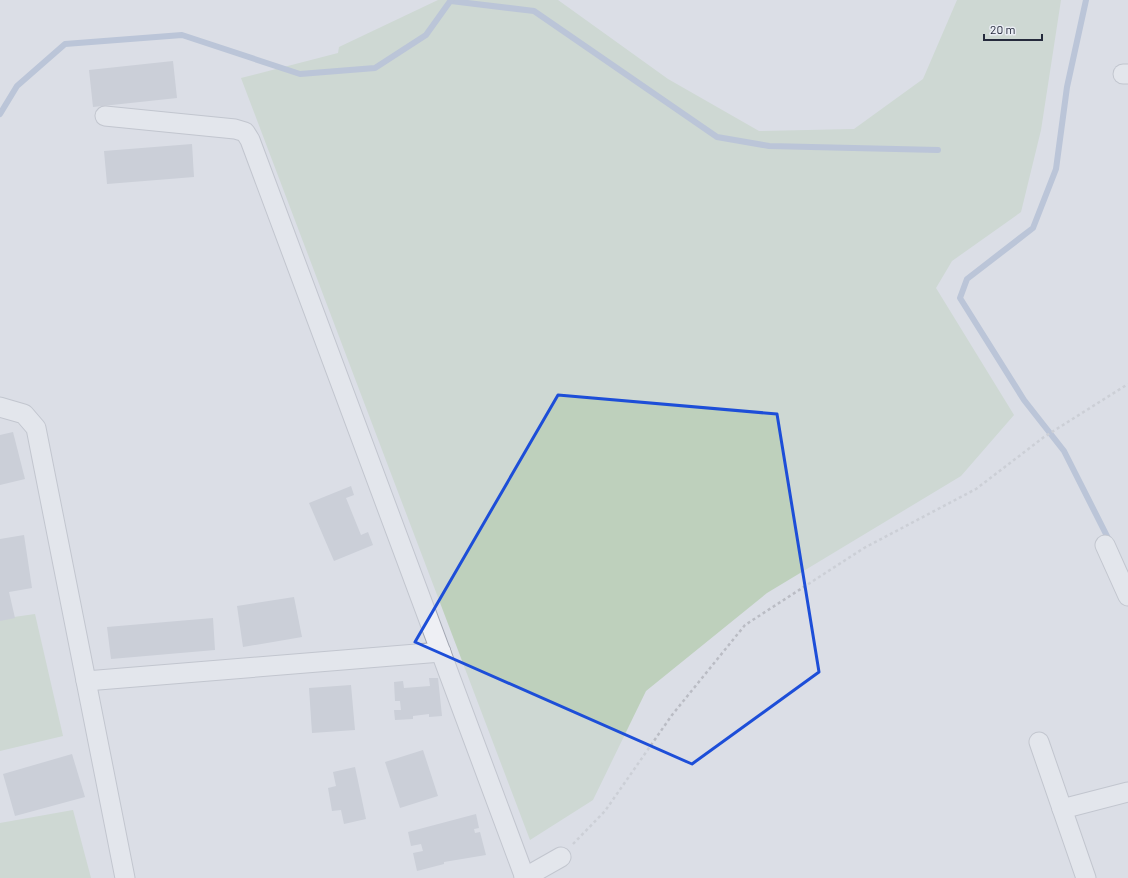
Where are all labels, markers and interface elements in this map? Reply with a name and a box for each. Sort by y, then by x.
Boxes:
scale bar [984,16,1042,42]
text: 20 m [990,22,1016,36]

